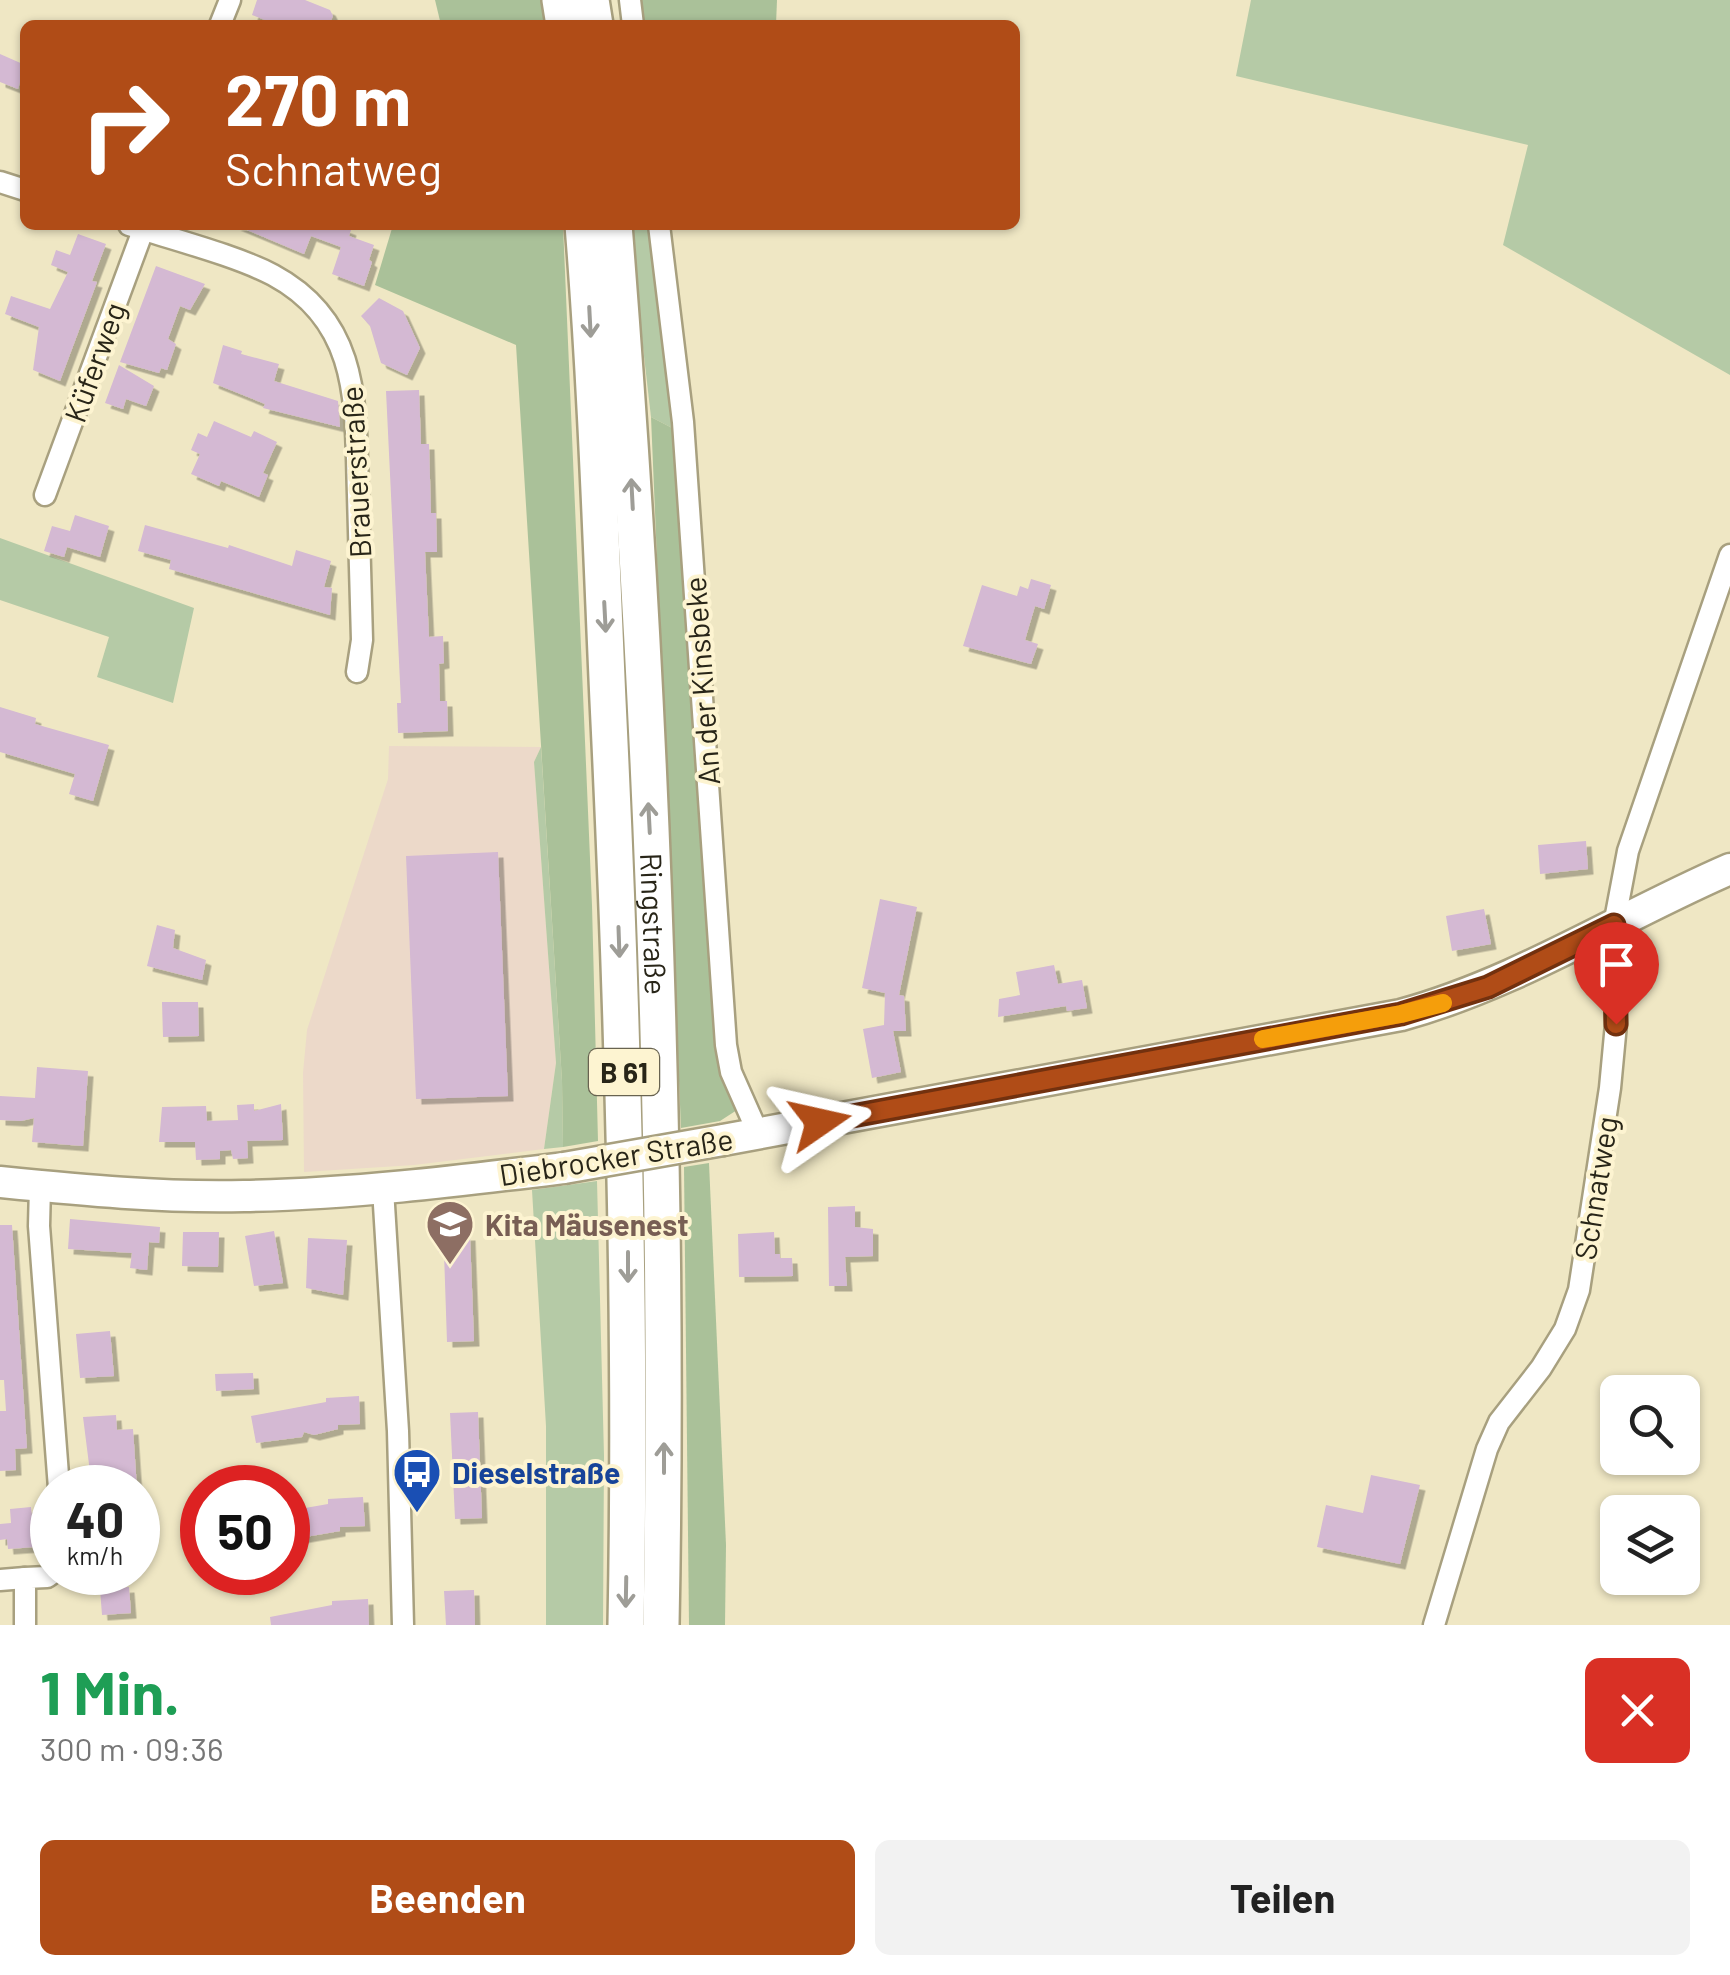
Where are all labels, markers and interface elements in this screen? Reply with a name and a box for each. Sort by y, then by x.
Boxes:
text: 270 m [225,56,411,140]
icon: right [60,60,190,190]
text: Schnatweg [225,141,442,195]
street label: Küferweg [56,297,132,427]
one-way arrow [581,306,600,338]
street label: Brauerstraße [333,385,377,559]
one-way arrow [622,478,641,510]
street label: An der Kinsbeke [676,576,726,786]
one-way arrow [595,601,614,633]
one-way arrow [639,802,658,834]
street label: Ringstraße [634,852,675,995]
pin [1574,922,1659,1025]
one-way arrow [610,926,629,958]
icon: arrive [1589,937,1644,992]
road number: B 61 [589,1049,659,1095]
position arrow [768,1070,872,1174]
street label: Schnatweg [1566,1114,1624,1262]
street label: Diebrocker Straße [497,1120,735,1192]
school or university icon: Kita Mäusenest [424,1198,476,1266]
place label: Kita Mäusenest [485,1206,689,1242]
one-way arrow [618,1250,638,1282]
map controls [1600,1375,1700,1595]
button: search [1600,1375,1700,1475]
one-way arrow [654,1442,674,1474]
bus stop icon: Dieselstraße [391,1446,443,1514]
place label: Dieselstraße [452,1454,620,1490]
speed limit sign: 50 [180,1465,310,1595]
text: 40 [66,1488,124,1548]
button: layers [1600,1495,1700,1595]
text: km/h [67,1540,123,1570]
one-way arrow [617,1575,636,1607]
text: 1 Min. [40,1655,180,1727]
button: close [1585,1658,1690,1763]
text: 300 m · 09:36 [40,1729,224,1767]
button: Beenden [40,1840,855,1955]
button: Teilen [875,1840,1690,1955]

